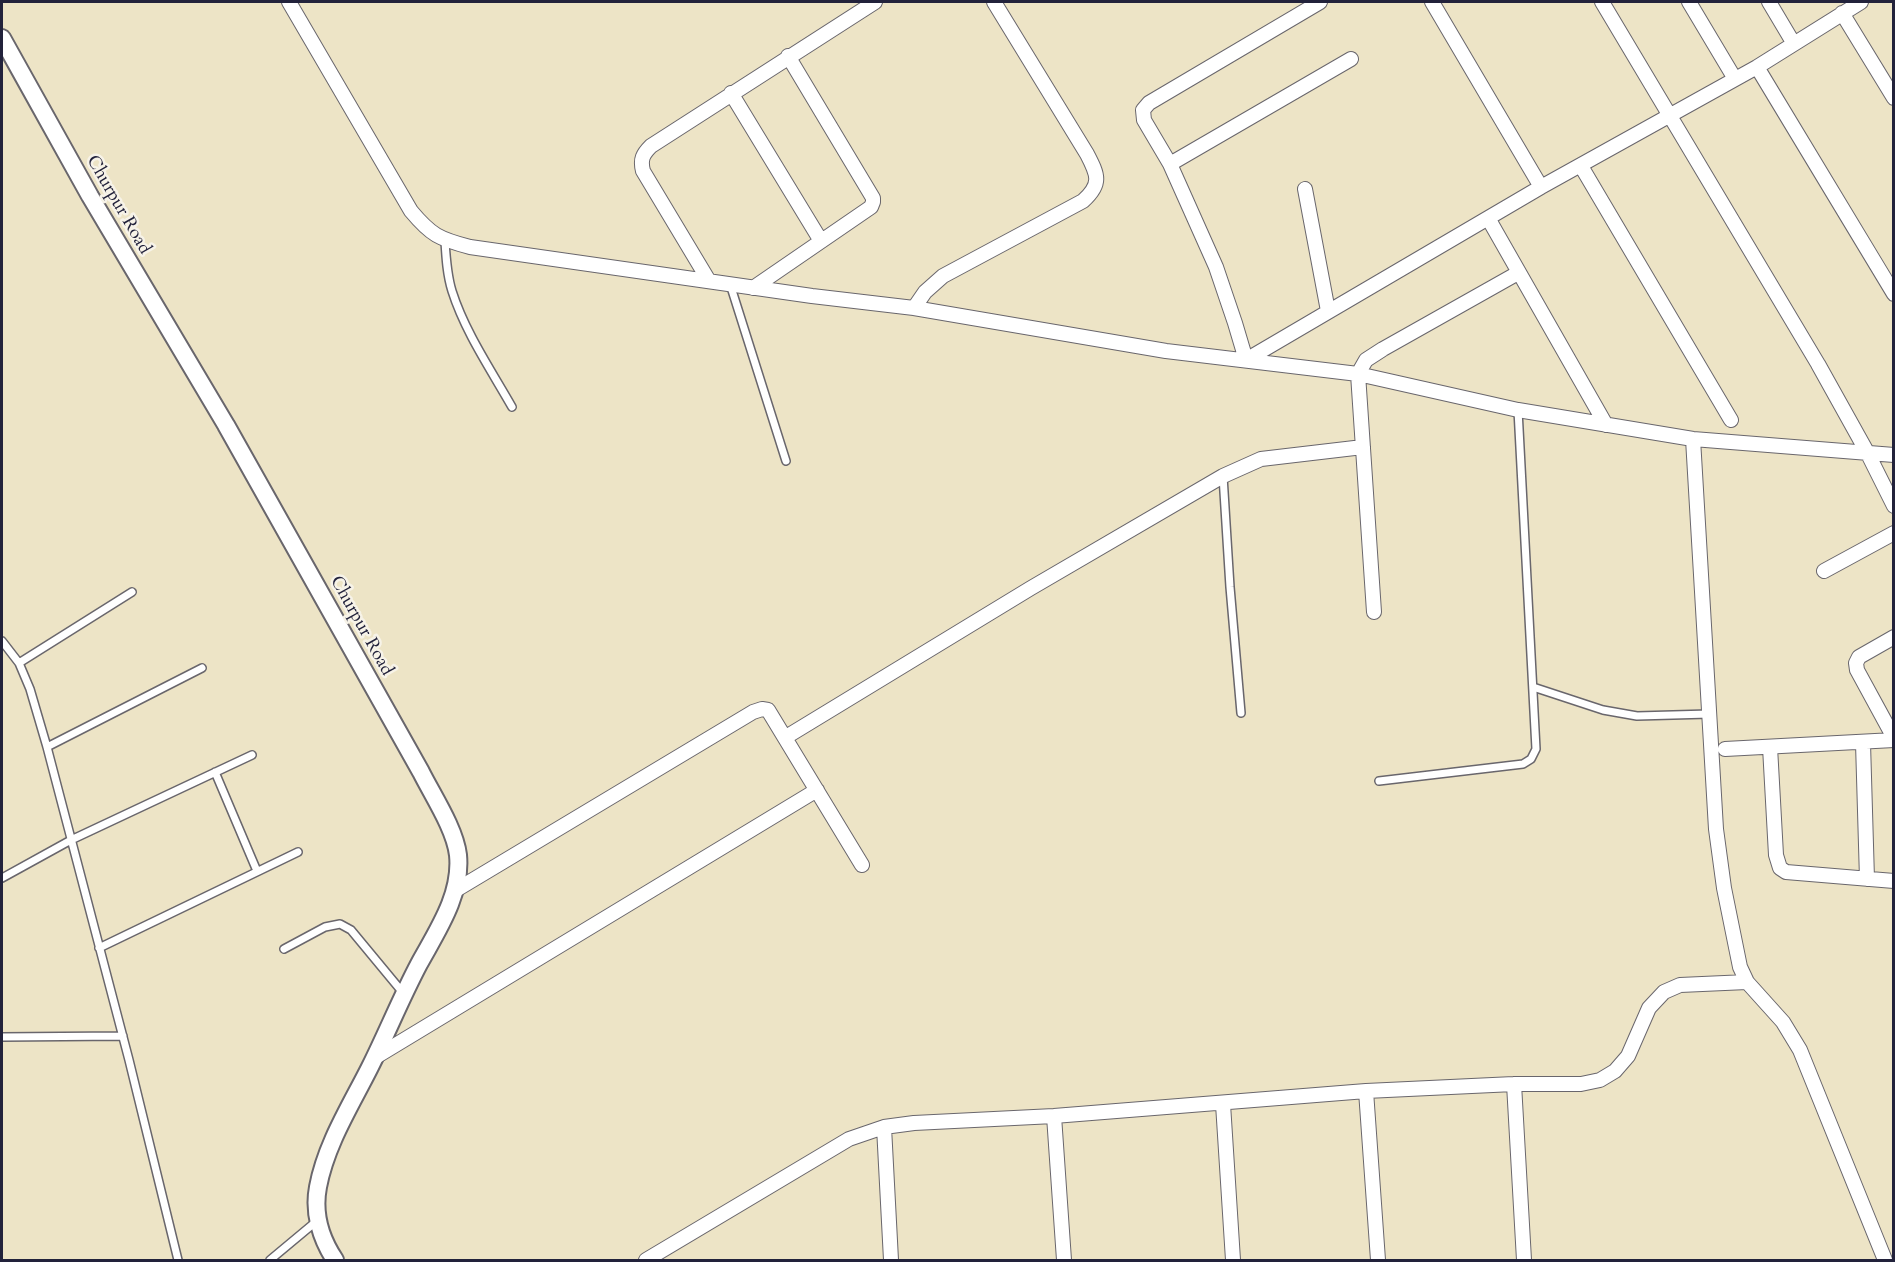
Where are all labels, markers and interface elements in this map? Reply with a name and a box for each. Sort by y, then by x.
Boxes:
street label: Churpur Road [81,152,155,258]
street label: Churpur Road [325,572,397,680]

